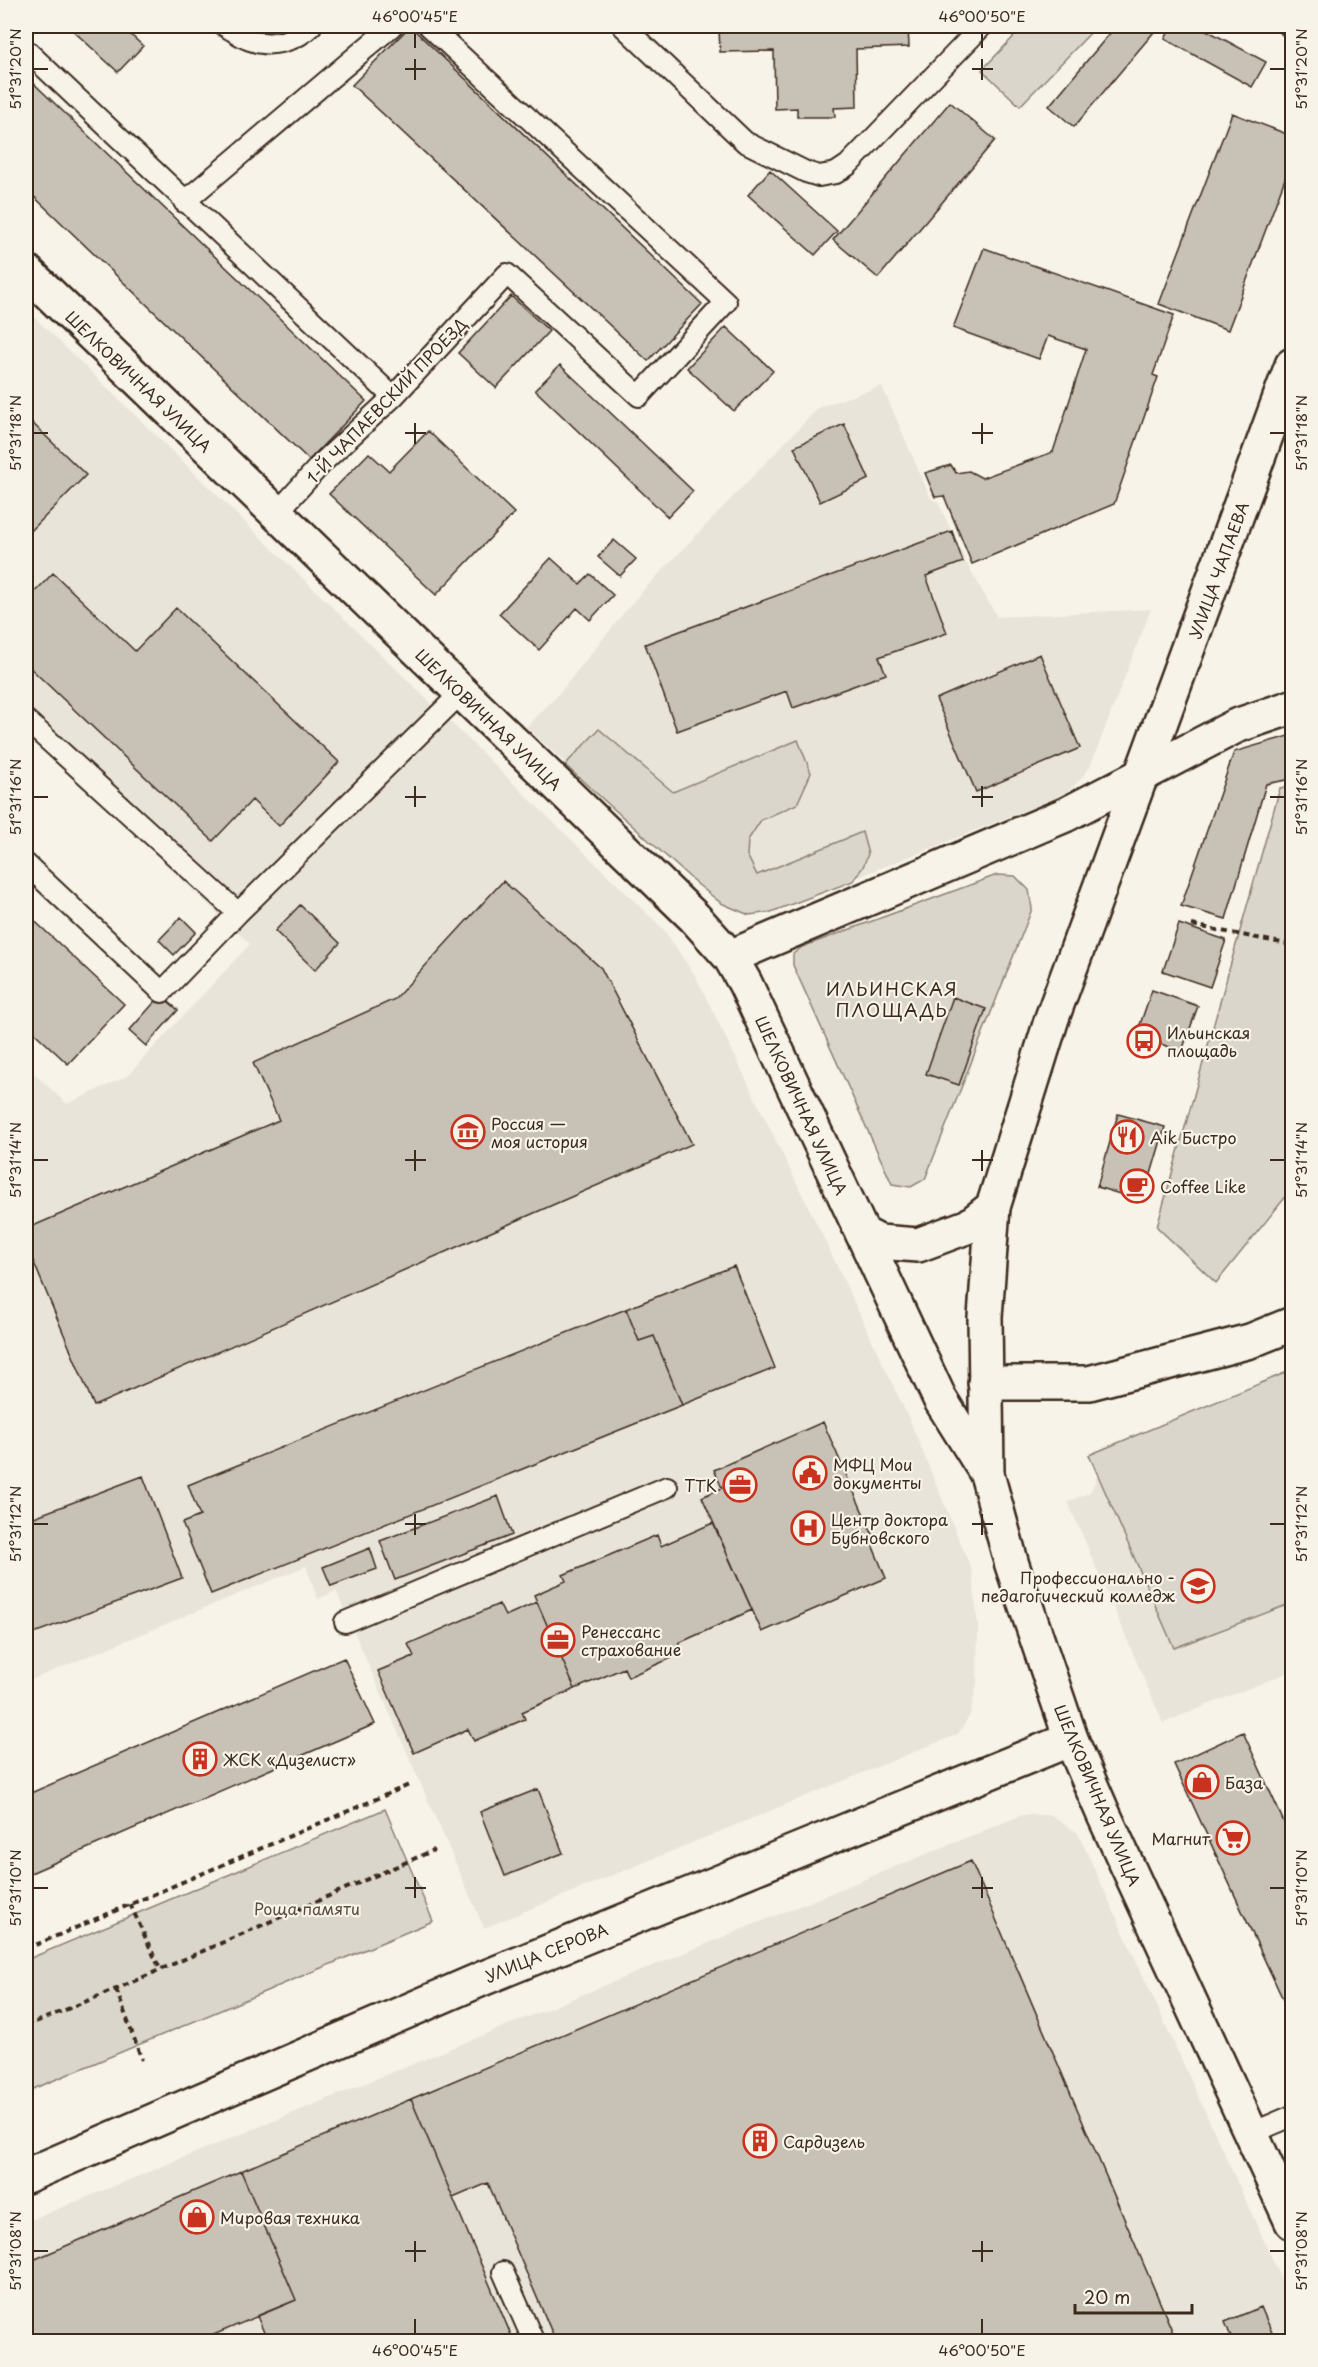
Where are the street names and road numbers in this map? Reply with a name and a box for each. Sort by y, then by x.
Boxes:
street label: ШЕЛКОВИЧНАЯ УЛИЦА [60,305,218,457]
street label: 1-Й ЧАПАЕВСКИЙ ПРОЕЗД [300,312,472,488]
street label: УЛИЦА ЧАПАЕВА [1182,498,1254,642]
street label: ШЕЛКОВИЧНАЯ УЛИЦА [410,643,568,795]
street label: ШЕЛКОВИЧНАЯ УЛИЦА [750,1011,854,1199]
street label: ШЕЛКОВИЧНАЯ УЛИЦА [1049,1700,1147,1890]
street label: УЛИЦА СЕРОВА [481,1916,611,1988]

